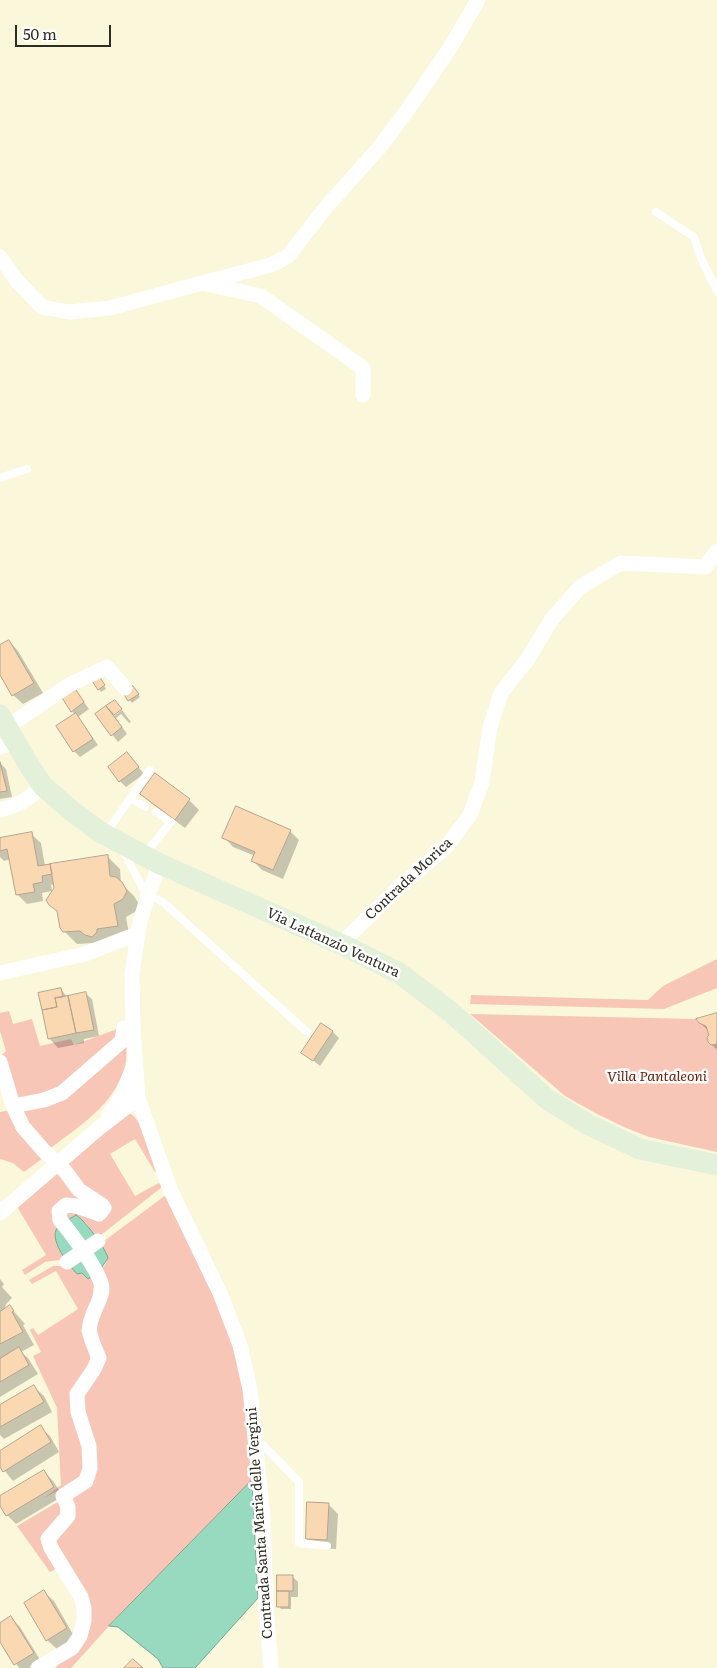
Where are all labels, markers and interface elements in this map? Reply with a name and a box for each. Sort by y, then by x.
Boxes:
scale bar [18,15,114,47]
text: 50 m [23,22,57,45]
street label: Contrada Morica [362,834,456,924]
street label: Via Lattanzio Ventura [264,905,402,981]
park label: Villa Pantaleoni [607,1069,707,1085]
street label: Contrada Santa Maria delle Vergini [244,1407,276,1639]

